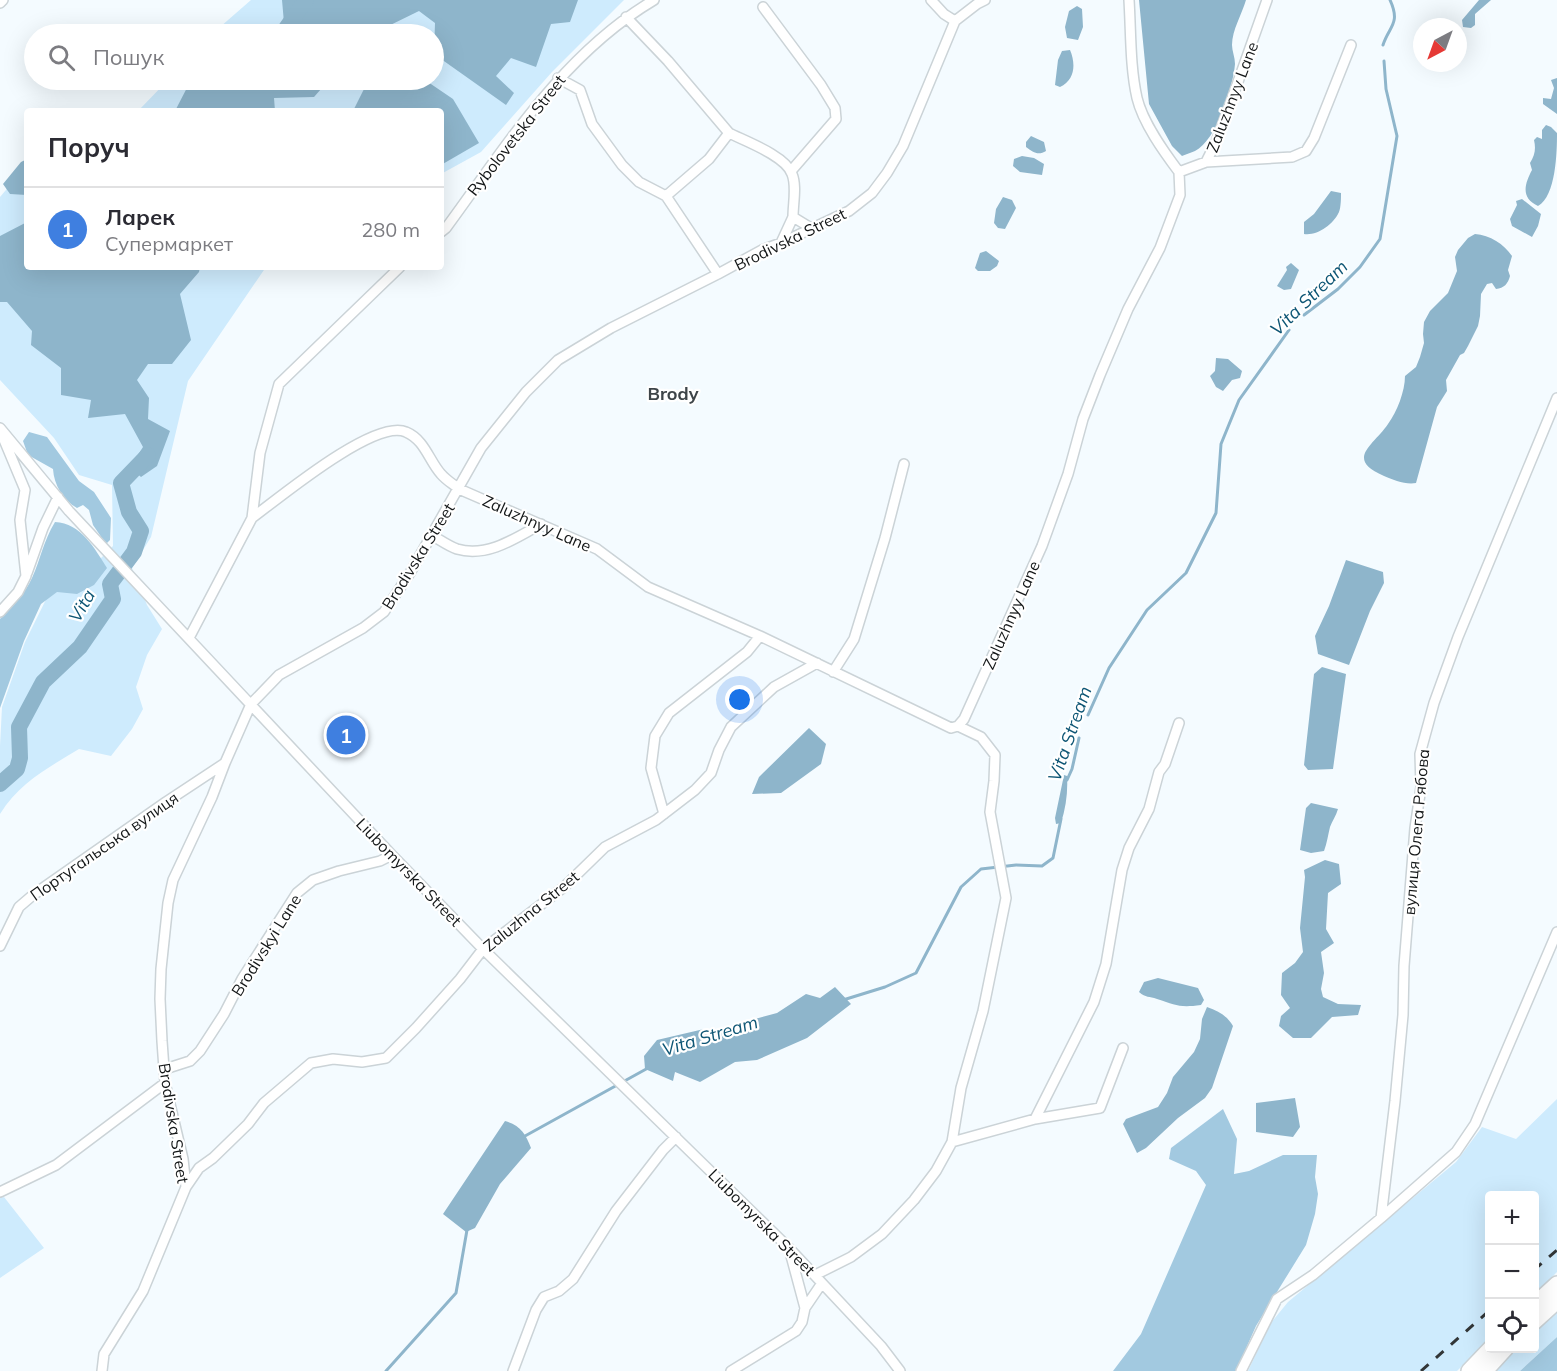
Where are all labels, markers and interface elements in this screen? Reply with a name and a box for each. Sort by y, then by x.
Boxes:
north arrow [1413,18,1467,72]
search box [24,24,444,90]
street label: Zaluzhnyy Lane [1202,39,1262,155]
icon: search [45,41,78,74]
text: Пошук [93,43,164,71]
street label: Rybolovetska Street [463,70,570,199]
text: Поруч [48,131,130,164]
text: Ларек [105,203,175,231]
street label: Brodivska Street [731,203,849,275]
text: 1 [62,217,74,242]
text: 280 m [361,217,420,242]
text: Супермаркет [105,231,233,256]
water label: Vita Stream [1265,255,1352,340]
district label: Brody [648,382,699,405]
street label: Zaluzhnyy Lane [480,490,594,556]
street label: Brodivska Street [377,499,459,613]
street label: Zaluzhnyy Lane [978,558,1044,672]
water label: Vita [63,585,100,626]
water label: Vita Stream [1043,683,1097,784]
your location [725,685,754,714]
pin: 1 [326,712,366,758]
street label: вулиця Олега Рябова [1399,748,1433,916]
street label: Португальська вулиця [26,787,182,905]
street label: Liubomyrska Street [352,814,466,931]
street label: Zaluzhna Street [479,866,583,956]
street label: Brodivskyi Lane [227,890,305,1000]
water label: Vita Stream [659,1010,761,1061]
street label: Brodivska Street [155,1061,193,1185]
street label: Liubomyrska Street [704,1164,820,1280]
map controls [1485,1191,1539,1353]
button: + [1485,1191,1539,1245]
button: − [1485,1245,1539,1299]
button: locate [1485,1299,1539,1353]

